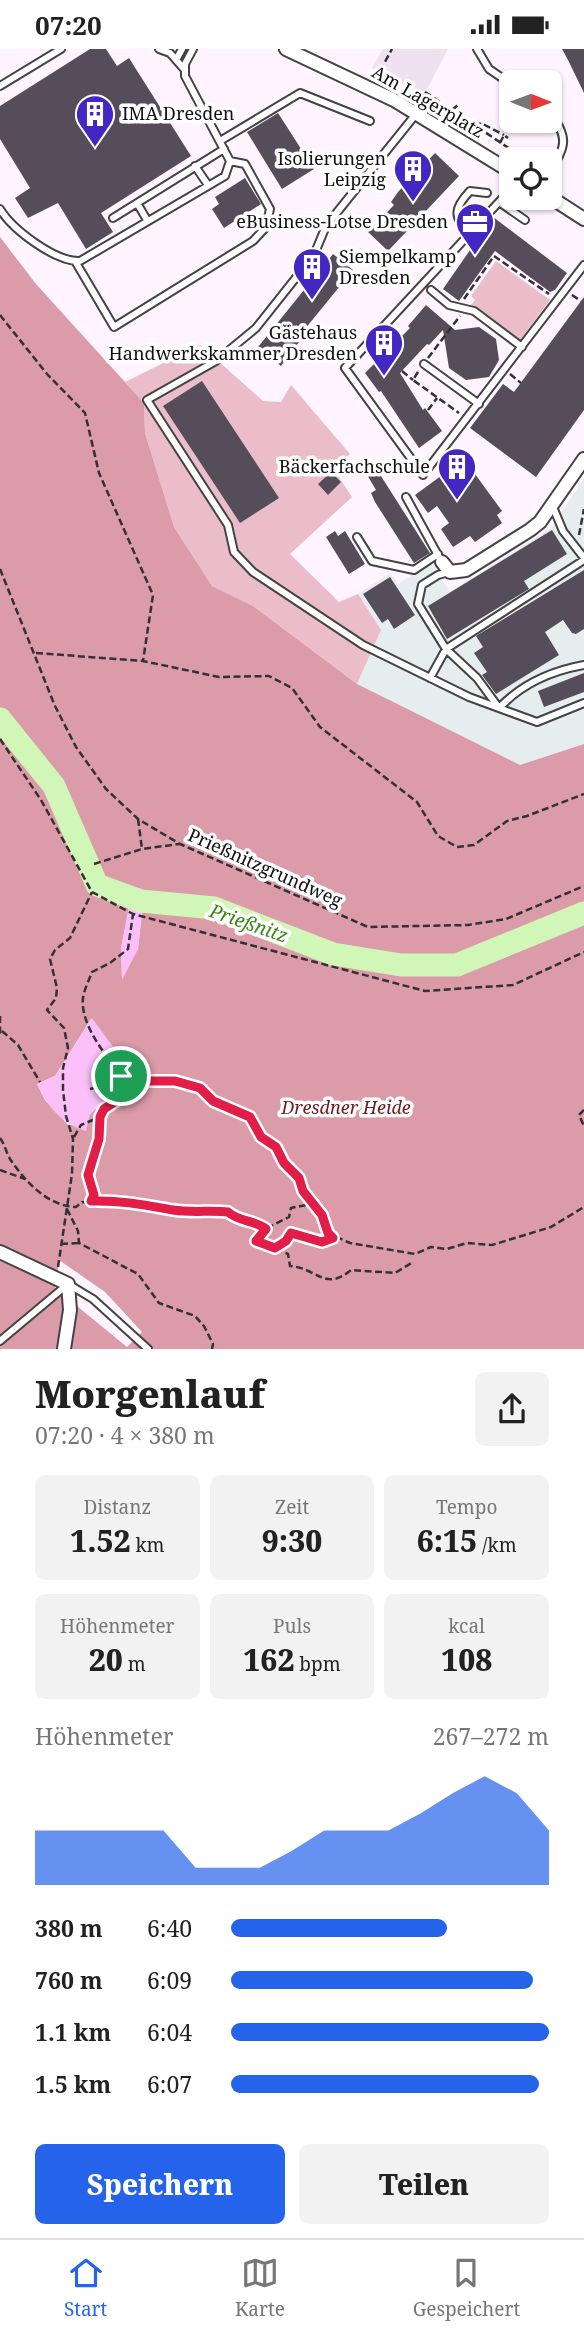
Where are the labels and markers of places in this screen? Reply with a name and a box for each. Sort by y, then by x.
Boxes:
building icon: IMA Dresden [74,93,116,148]
place label: IMA Dresden [122,101,235,125]
place label: Isolierungen Leipzig [277,146,386,191]
building icon: Isolierungen Leipzig [392,148,434,203]
office icon: eBusiness-Lotse Dresden [454,201,496,256]
place label: eBusiness-Lotse Dresden [236,209,448,233]
place label: Siempelkamp Dresden [339,244,456,289]
building icon: Siempelkamp Dresden [291,246,333,301]
place label: Gästehaus Handwerkskammer Dresden [109,320,357,365]
building icon: Gästehaus Handwerkskammer Dresden [363,322,405,377]
building icon: Bäckerfachschule [436,446,478,501]
place label: Bäckerfachschule [279,454,430,478]
pin [91,1046,151,1106]

